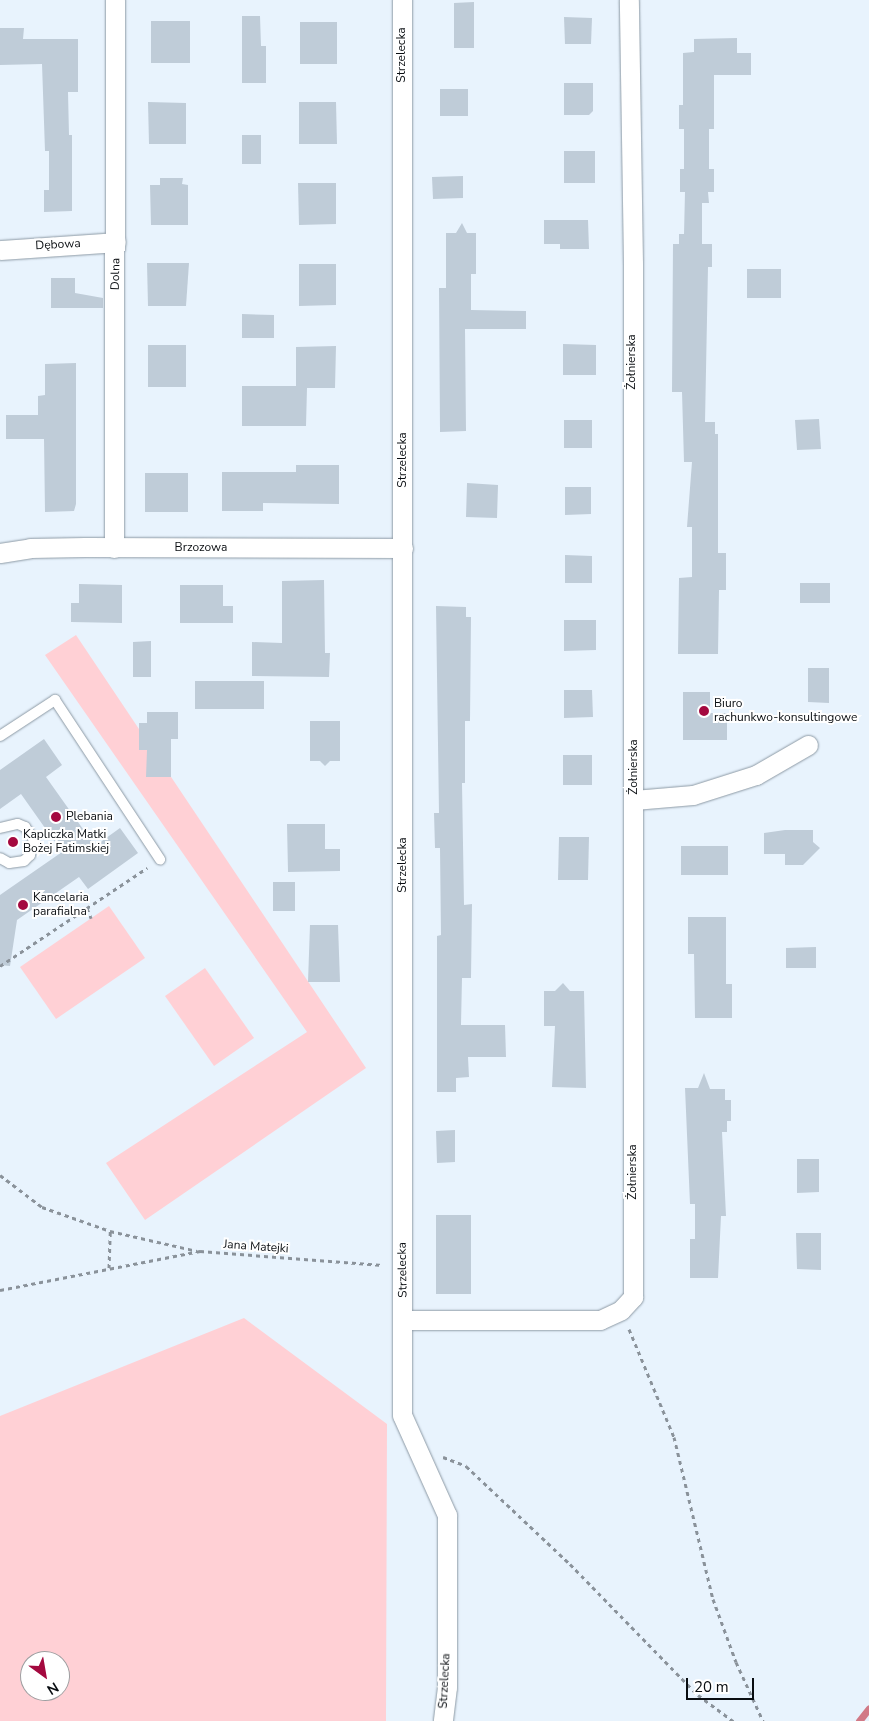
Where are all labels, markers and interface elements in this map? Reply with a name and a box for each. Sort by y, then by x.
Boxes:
street label: Strzelecka [395,27,409,83]
street label: Dębowa [35,237,81,253]
street label: Dolna [109,258,123,290]
street label: Żołnierska [625,334,639,390]
street label: Strzelecka [396,432,410,488]
street label: Brzozowa [175,541,227,555]
place label: Biuro rachunkwo-konsultingowe [714,697,857,725]
marker: Biuro rachunkwo-konsultingowe [698,705,710,717]
street label: Żołnierska [627,739,641,795]
place label: Plebania [66,810,113,824]
marker: Plebania [50,811,62,823]
place label: Kapliczka Matki Bożej Fatimskiej [23,828,109,856]
marker: Kapliczka Matki Bożej Fatimskiej [7,836,19,848]
street label: Strzelecka [396,837,410,893]
place label: Kancelaria parafialna [33,891,89,919]
marker: Kancelaria parafialna [17,899,29,911]
street label: Żołnierska [626,1144,640,1200]
street label: Jana Matejki [223,1238,289,1256]
street label: Strzelecka [395,1242,411,1298]
north arrow [20,1651,70,1701]
street label: Strzelecka [436,1653,454,1709]
scale bar [689,1668,756,1700]
text: N [43,1677,62,1699]
text: 20 m [694,1677,729,1697]

